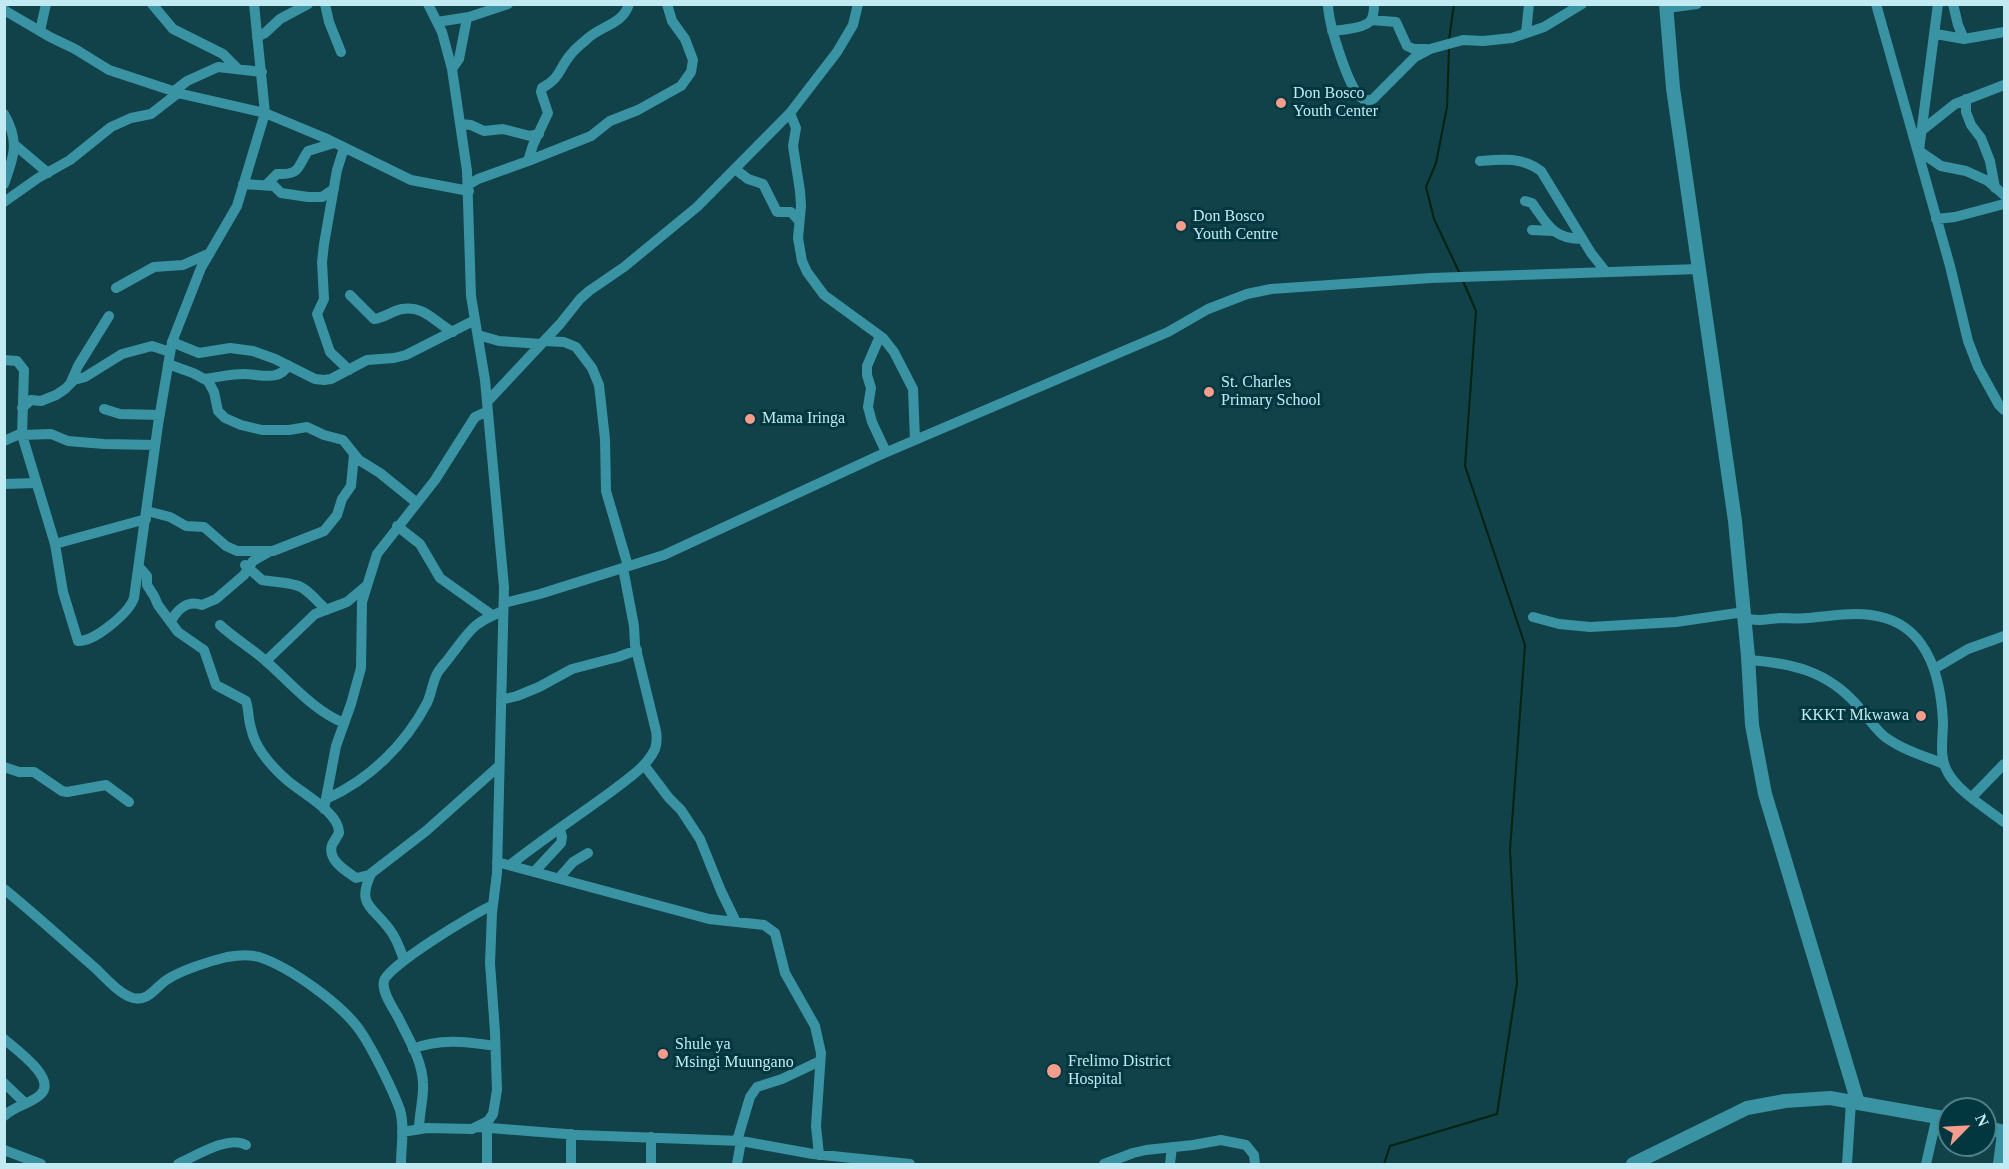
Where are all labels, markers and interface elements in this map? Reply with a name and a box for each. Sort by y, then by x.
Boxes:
place label: Don Bosco Youth Center [1293,84,1378,122]
marker: Don Bosco Youth Center [1274,96,1288,110]
place label: Don Bosco Youth Centre [1193,207,1278,245]
marker: Don Bosco Youth Centre [1174,219,1188,233]
place label: St. Charles Primary School [1221,373,1321,411]
marker: St. Charles Primary School [1202,385,1216,399]
place label: Mama Iringa [762,409,845,429]
marker: Mama Iringa [743,412,757,426]
place label: KKKT Mkwawa [1801,706,1909,726]
marker: KKKT Mkwawa [1914,709,1928,723]
place label: Shule ya Msingi Muungano [675,1035,794,1073]
marker: Shule ya Msingi Muungano [656,1047,670,1061]
place label: Frelimo District Hospital [1068,1052,1171,1090]
marker: Frelimo District Hospital [1045,1062,1063,1080]
north arrow [1937,1097,1997,1157]
text: N [1972,1112,1992,1129]

